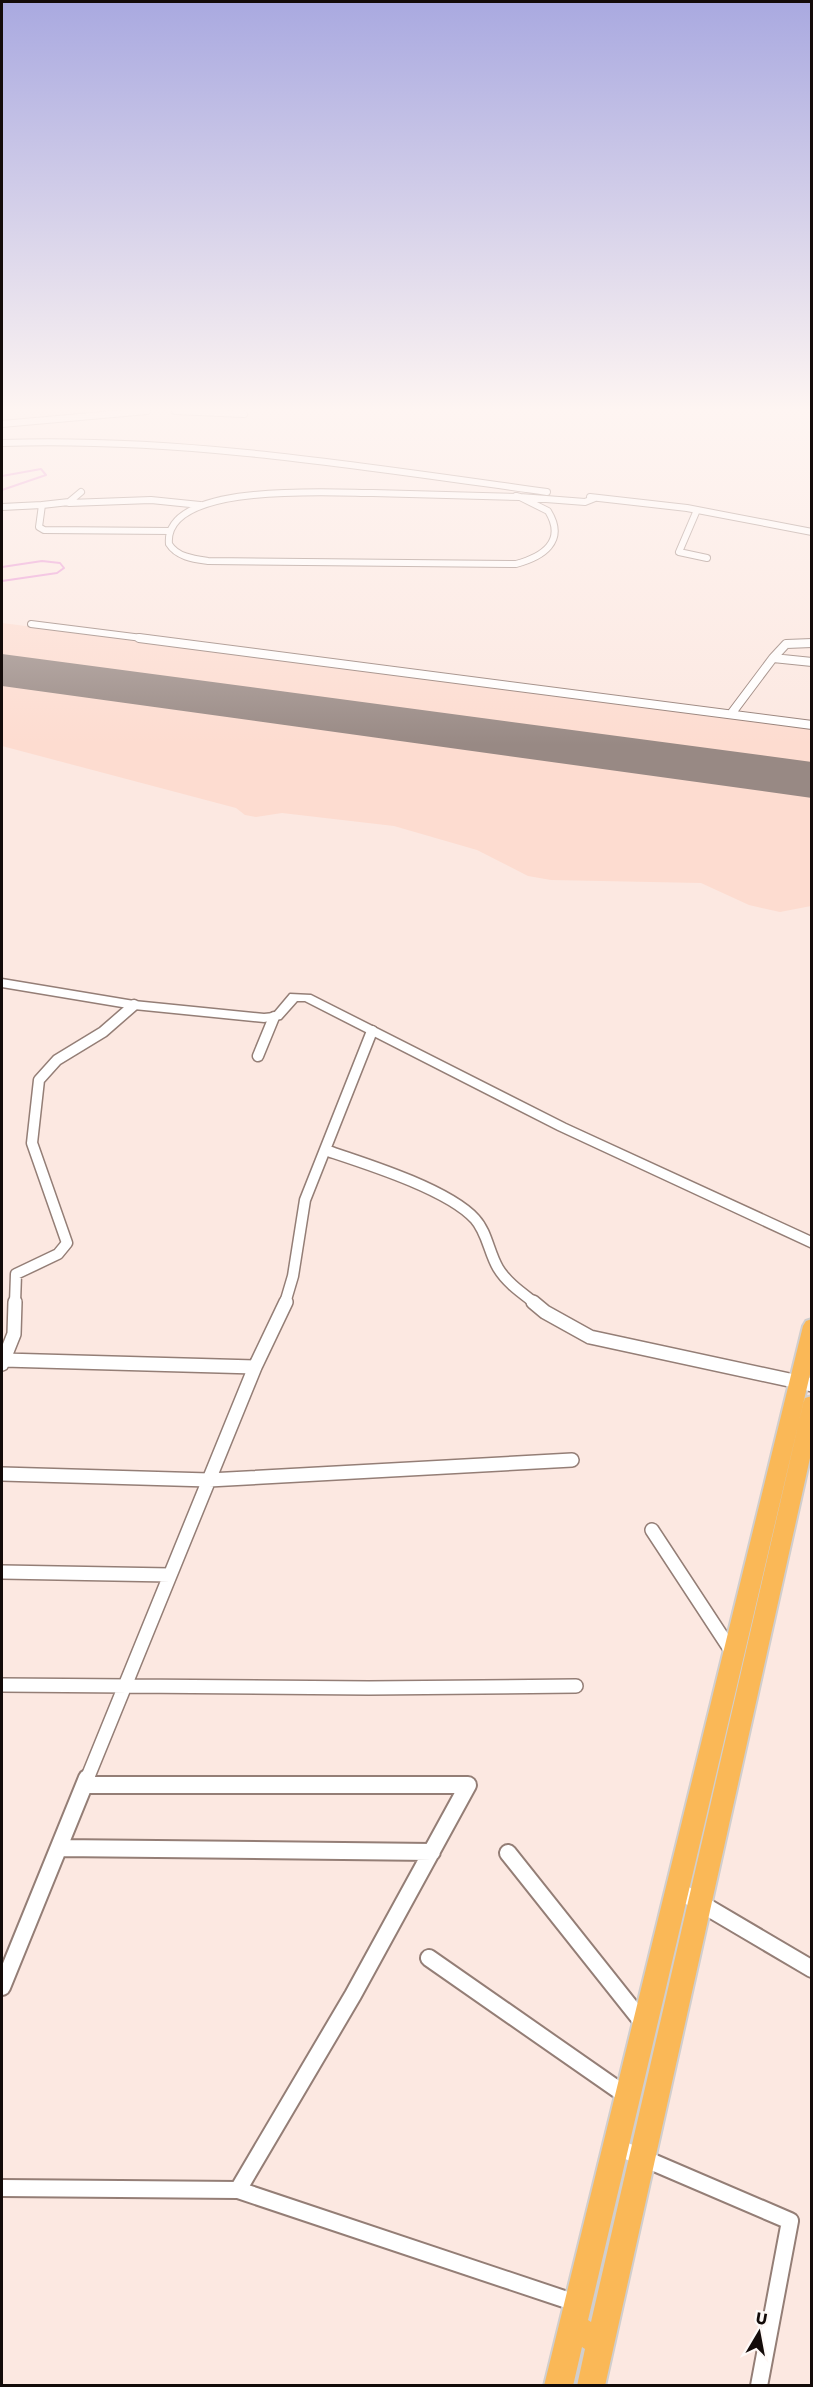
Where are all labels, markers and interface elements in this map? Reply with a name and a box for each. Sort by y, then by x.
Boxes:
north arrow [729,2303,789,2363]
text: U [754,2306,769,2331]

